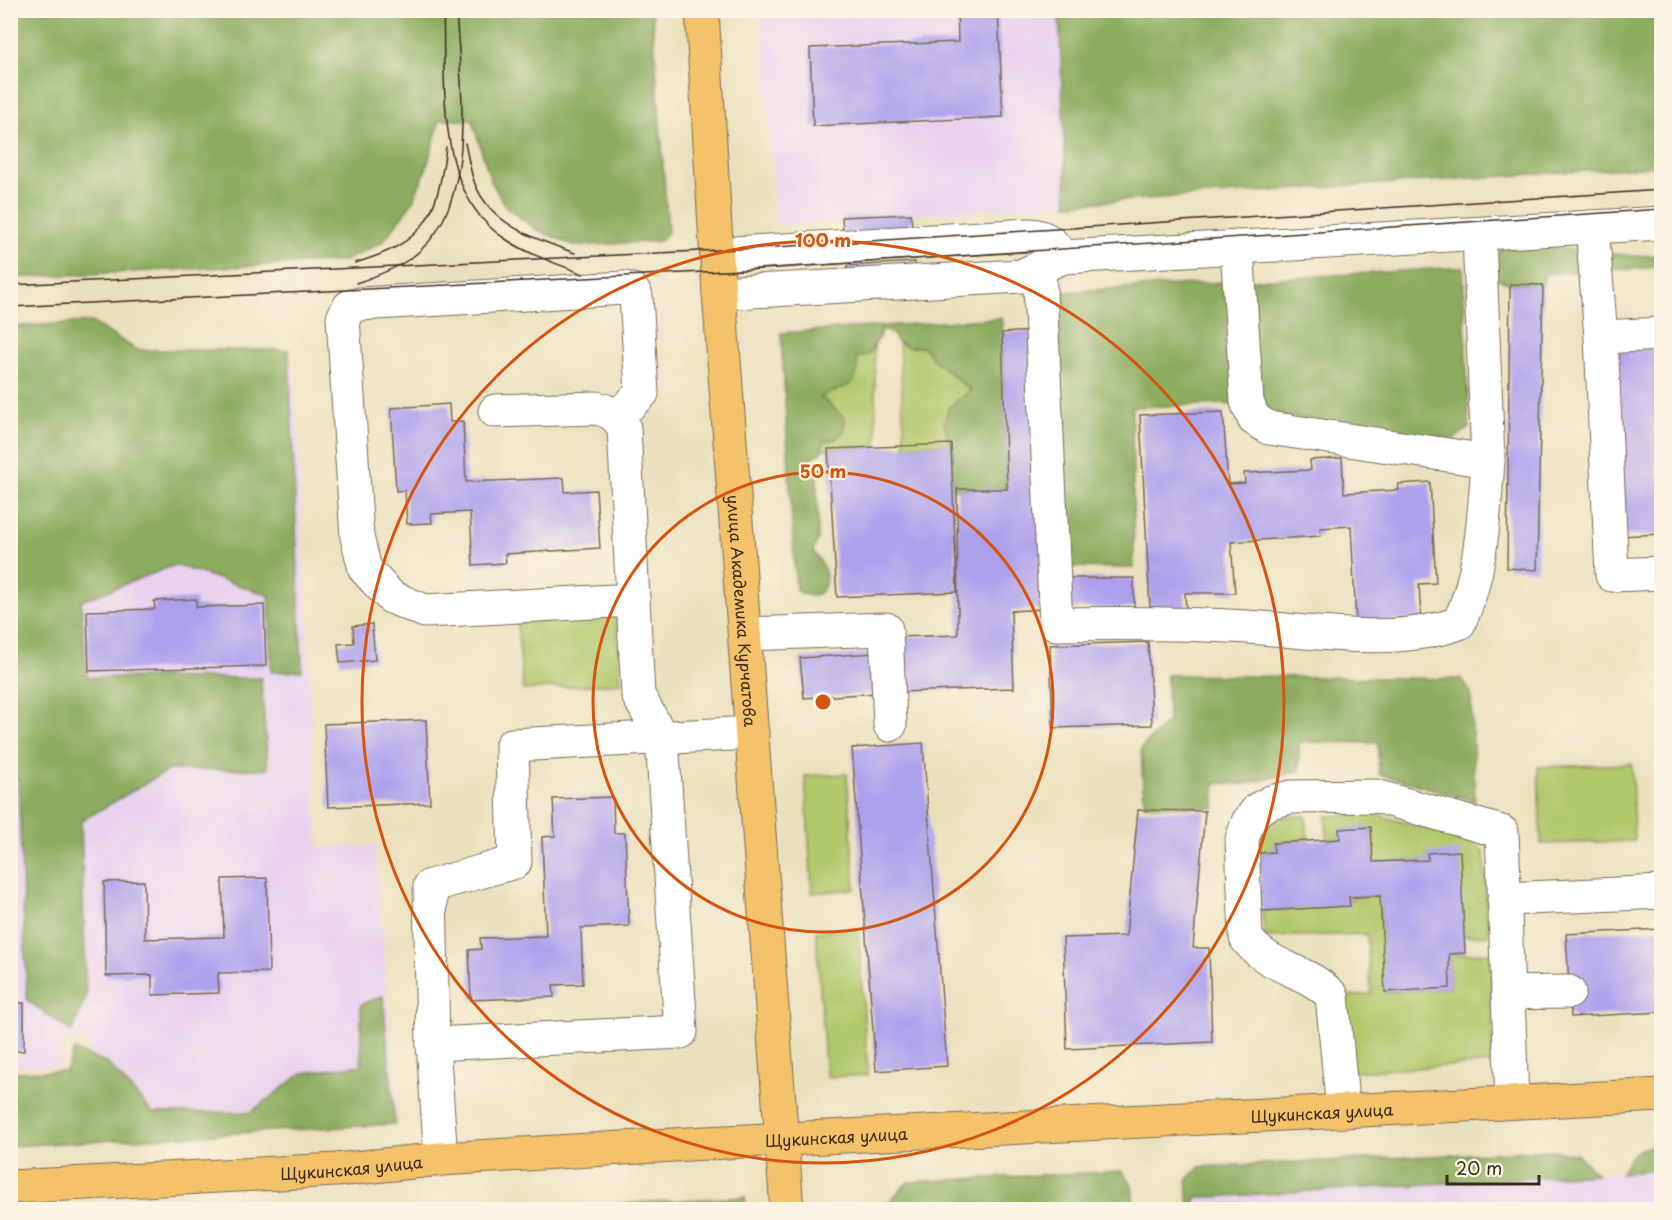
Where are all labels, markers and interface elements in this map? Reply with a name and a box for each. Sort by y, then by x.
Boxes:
text: 100 m [795,226,851,253]
text: 50 m [800,457,846,484]
street label: улица Академика Курчатова [722,494,763,728]
centre of rings [813,692,833,712]
street label: Щукинская улица [1250,1097,1394,1128]
street label: Щукинская улица [764,1121,908,1152]
scale bar [1447,1148,1538,1186]
street label: Щукинская улица [280,1149,424,1185]
text: 20 m [1456,1154,1502,1181]

